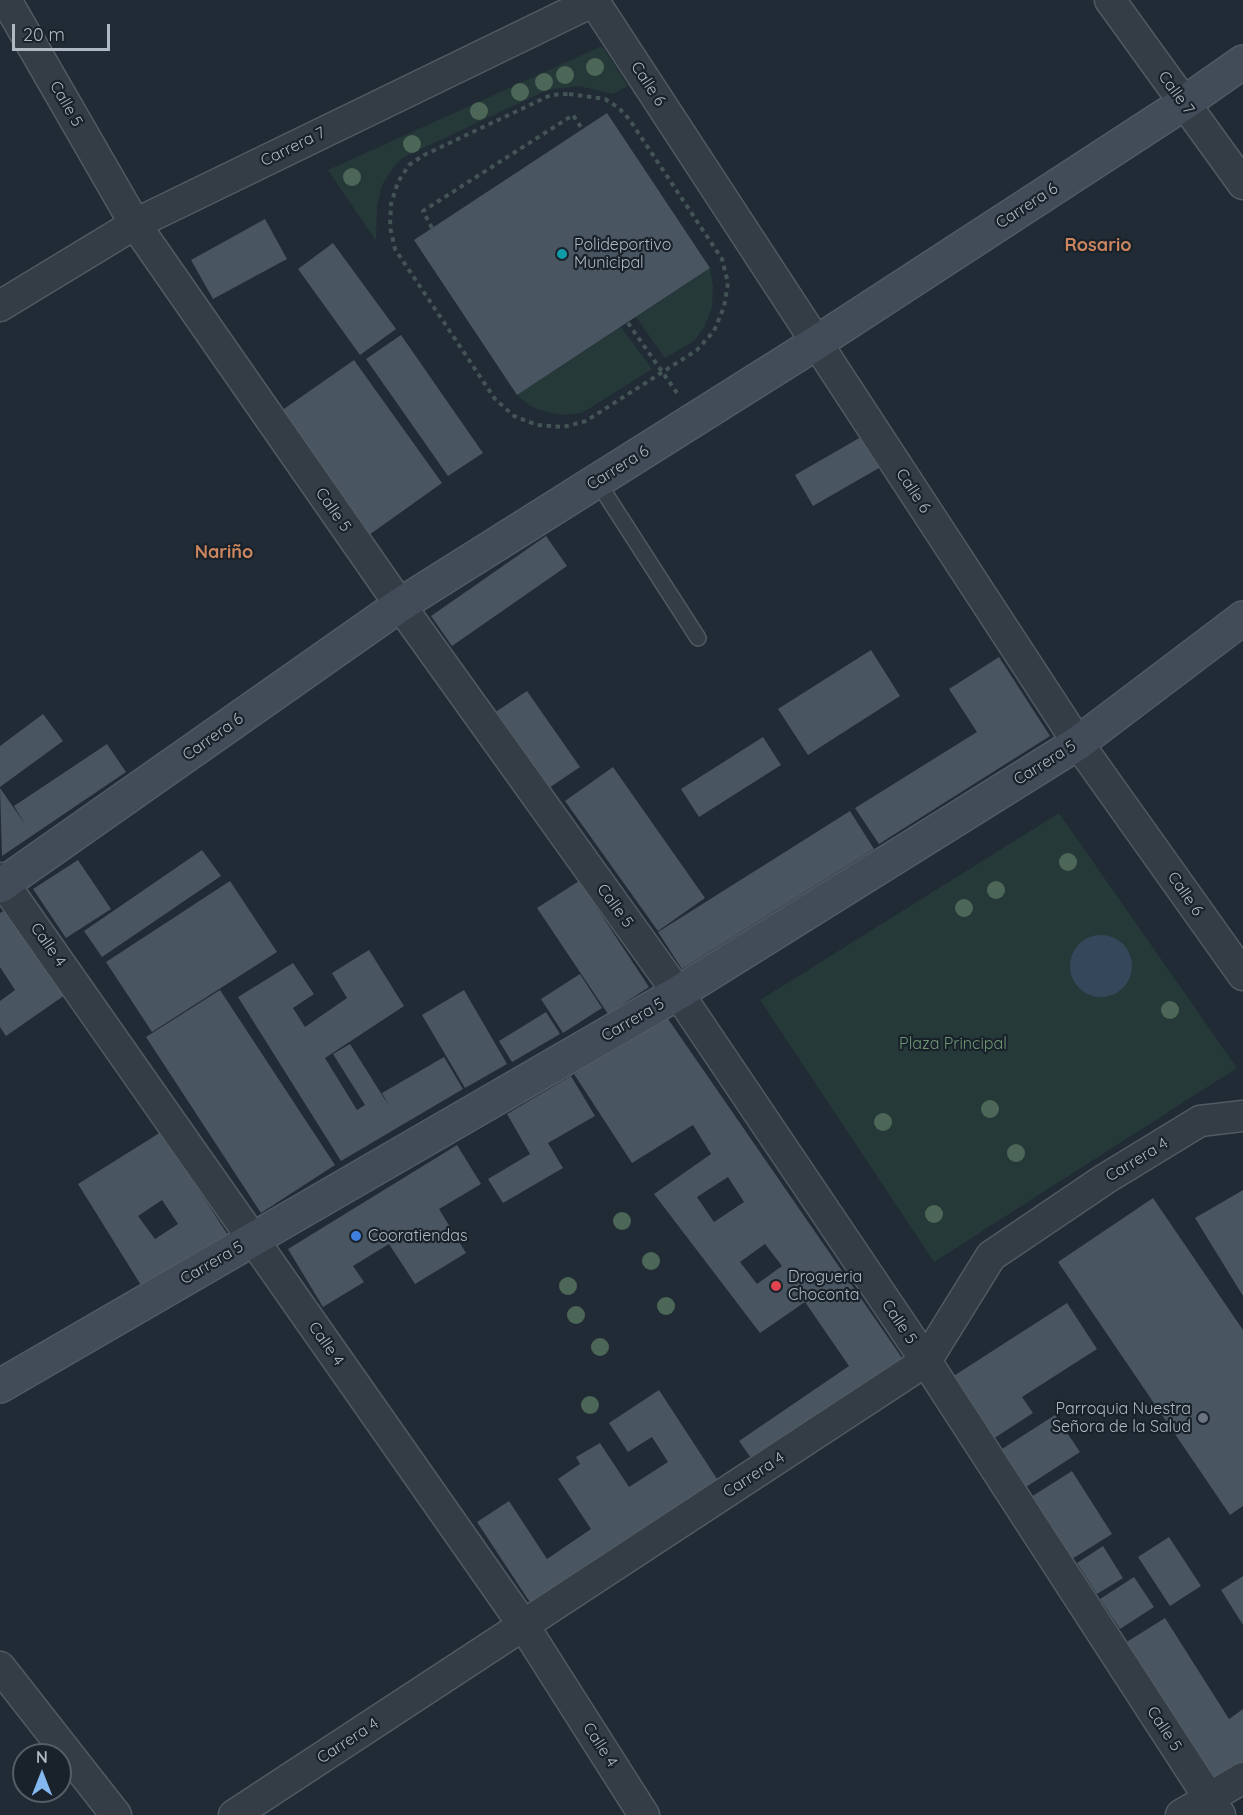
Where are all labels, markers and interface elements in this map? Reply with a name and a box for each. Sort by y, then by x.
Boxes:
scale bar [15,12,112,50]
text: 20 m [23,23,65,46]
street label: Calle 6 [627,58,669,110]
street label: Calle 7 [1154,68,1198,118]
street label: Calle 5 [45,78,87,130]
street label: Carrera 7 [258,123,328,171]
street label: Carrera 6 [993,179,1061,233]
place label: Polideportivo Municipal [574,235,671,273]
district label: Rosario [1065,235,1131,257]
marker: Polideportivo Municipal [555,247,569,261]
street label: Carrera 6 [583,441,653,495]
street label: Calle 6 [892,465,934,517]
street label: Calle 5 [311,484,355,536]
district label: Nariño [195,542,253,564]
street label: Carrera 6 [179,709,247,765]
street label: Carrera 5 [1010,736,1080,790]
street label: Calle 6 [1163,868,1207,920]
street label: Calle 5 [593,880,637,932]
street label: Calle 4 [26,919,70,971]
street label: Carrera 5 [598,994,668,1046]
park label: Plaza Principal [899,1034,1007,1054]
street label: Carrera 4 [1102,1134,1172,1186]
place label: Cooratiendas [368,1226,467,1246]
marker: Cooratiendas [349,1229,363,1243]
street label: Carrera 5 [177,1237,247,1289]
place label: Drogueria Choconta [788,1267,862,1305]
marker: Drogueria Choconta [769,1279,783,1293]
street label: Calle 5 [877,1296,921,1348]
street label: Calle 4 [304,1318,348,1370]
place label: Parroquia Nuestra Señora de la Salud [1052,1399,1191,1437]
marker: Parroquia Nuestra Señora de la Salud [1196,1411,1210,1425]
street label: Carrera 4 [720,1448,788,1502]
street label: Calle 5 [1142,1703,1186,1755]
street label: Carrera 4 [314,1714,382,1768]
street label: Calle 4 [579,1719,621,1771]
north arrow [12,1743,72,1803]
text: N [36,1747,48,1767]

